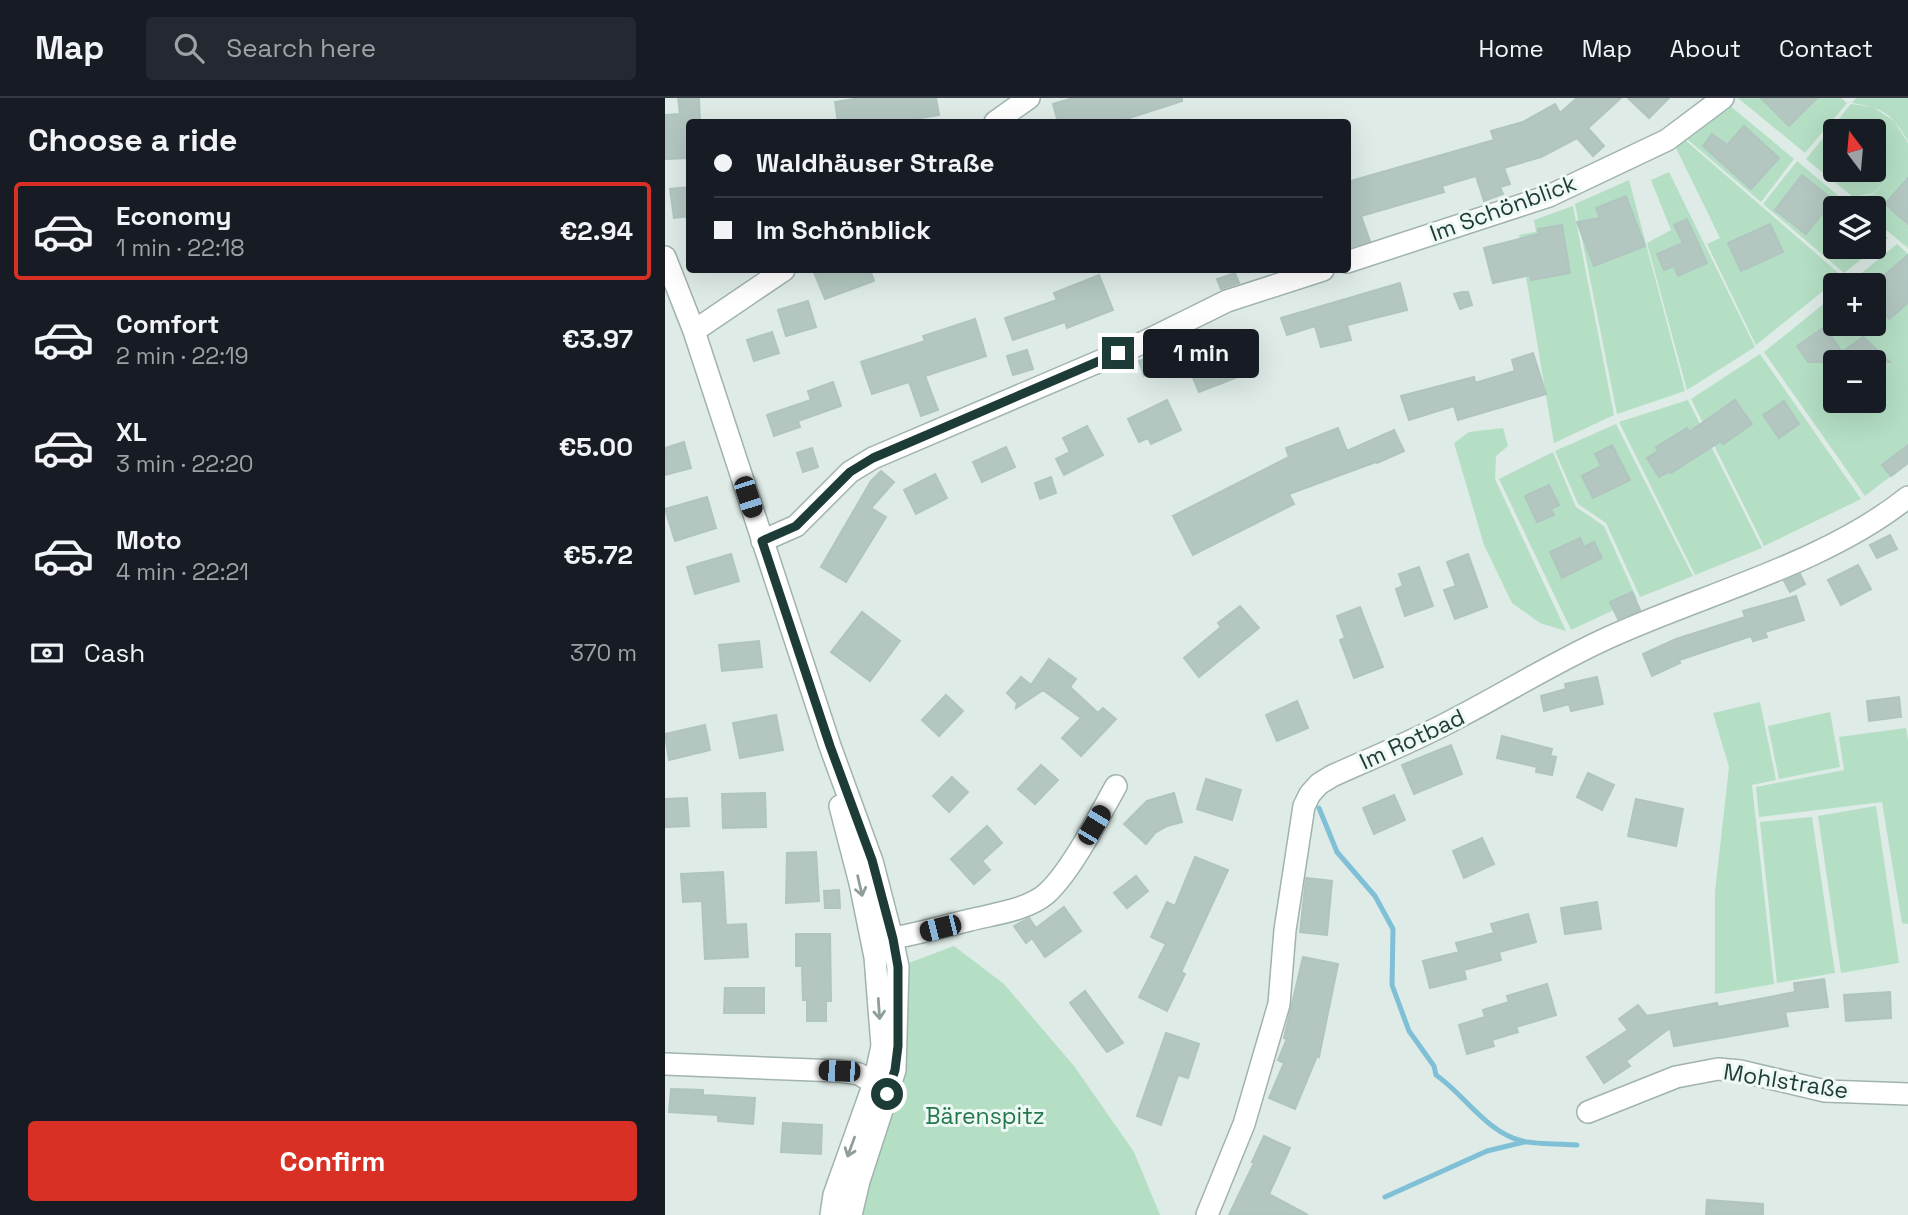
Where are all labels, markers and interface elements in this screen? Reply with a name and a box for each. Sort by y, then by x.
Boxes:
search box [146,17,636,80]
text: Map [35,27,104,69]
icon: search [170,29,208,67]
text: Search here [226,31,376,65]
text: Home [1478,33,1544,64]
text: Map [1582,33,1632,64]
text: About [1670,33,1741,64]
text: Contact [1779,33,1873,64]
north arrow [1823,119,1887,182]
map controls [1823,119,1886,413]
text: Choose a ride [28,120,238,160]
text: Waldhäuser Straße [756,146,995,180]
street label: Im Schönblick [1426,168,1580,248]
button: layers [1823,196,1886,259]
text: Economy [116,199,232,233]
icon: car [32,200,95,263]
text: Im Schönblick [756,213,931,247]
text: €2.94 [560,214,633,248]
text: 1 min · 22:18 [116,233,245,263]
button: + [1823,273,1886,336]
text: Comfort [116,307,219,341]
icon: car [32,308,95,371]
text: €3.97 [562,322,633,356]
callout: 1 min [1142,328,1258,378]
route end [1102,337,1134,369]
text: 1 min [1173,338,1229,368]
text: 2 min · 22:19 [116,341,249,371]
button: − [1823,350,1886,413]
text: XL [116,415,147,449]
icon: car [32,416,95,479]
text: €5.00 [559,430,633,464]
text: 3 min · 22:20 [116,449,254,479]
car [732,474,765,520]
text: Moto [116,523,182,557]
icon: car [32,524,95,587]
text: €5.72 [563,538,633,572]
text: 4 min · 22:21 [116,557,249,587]
icon: cash [28,634,66,672]
text: Cash [84,636,145,670]
text: 370 m [570,638,637,668]
street label: Im Rotbad [1355,702,1469,776]
car [1075,802,1114,848]
one-way arrow [854,874,868,897]
car [918,913,963,943]
one-way arrow [873,998,886,1020]
street label: Mohlstraße [1721,1056,1851,1106]
car [818,1060,861,1082]
route start [871,1078,903,1110]
park label: Bärenspitz [925,1101,1045,1131]
button: Confirm [28,1121,637,1201]
one-way arrow [844,1136,856,1158]

